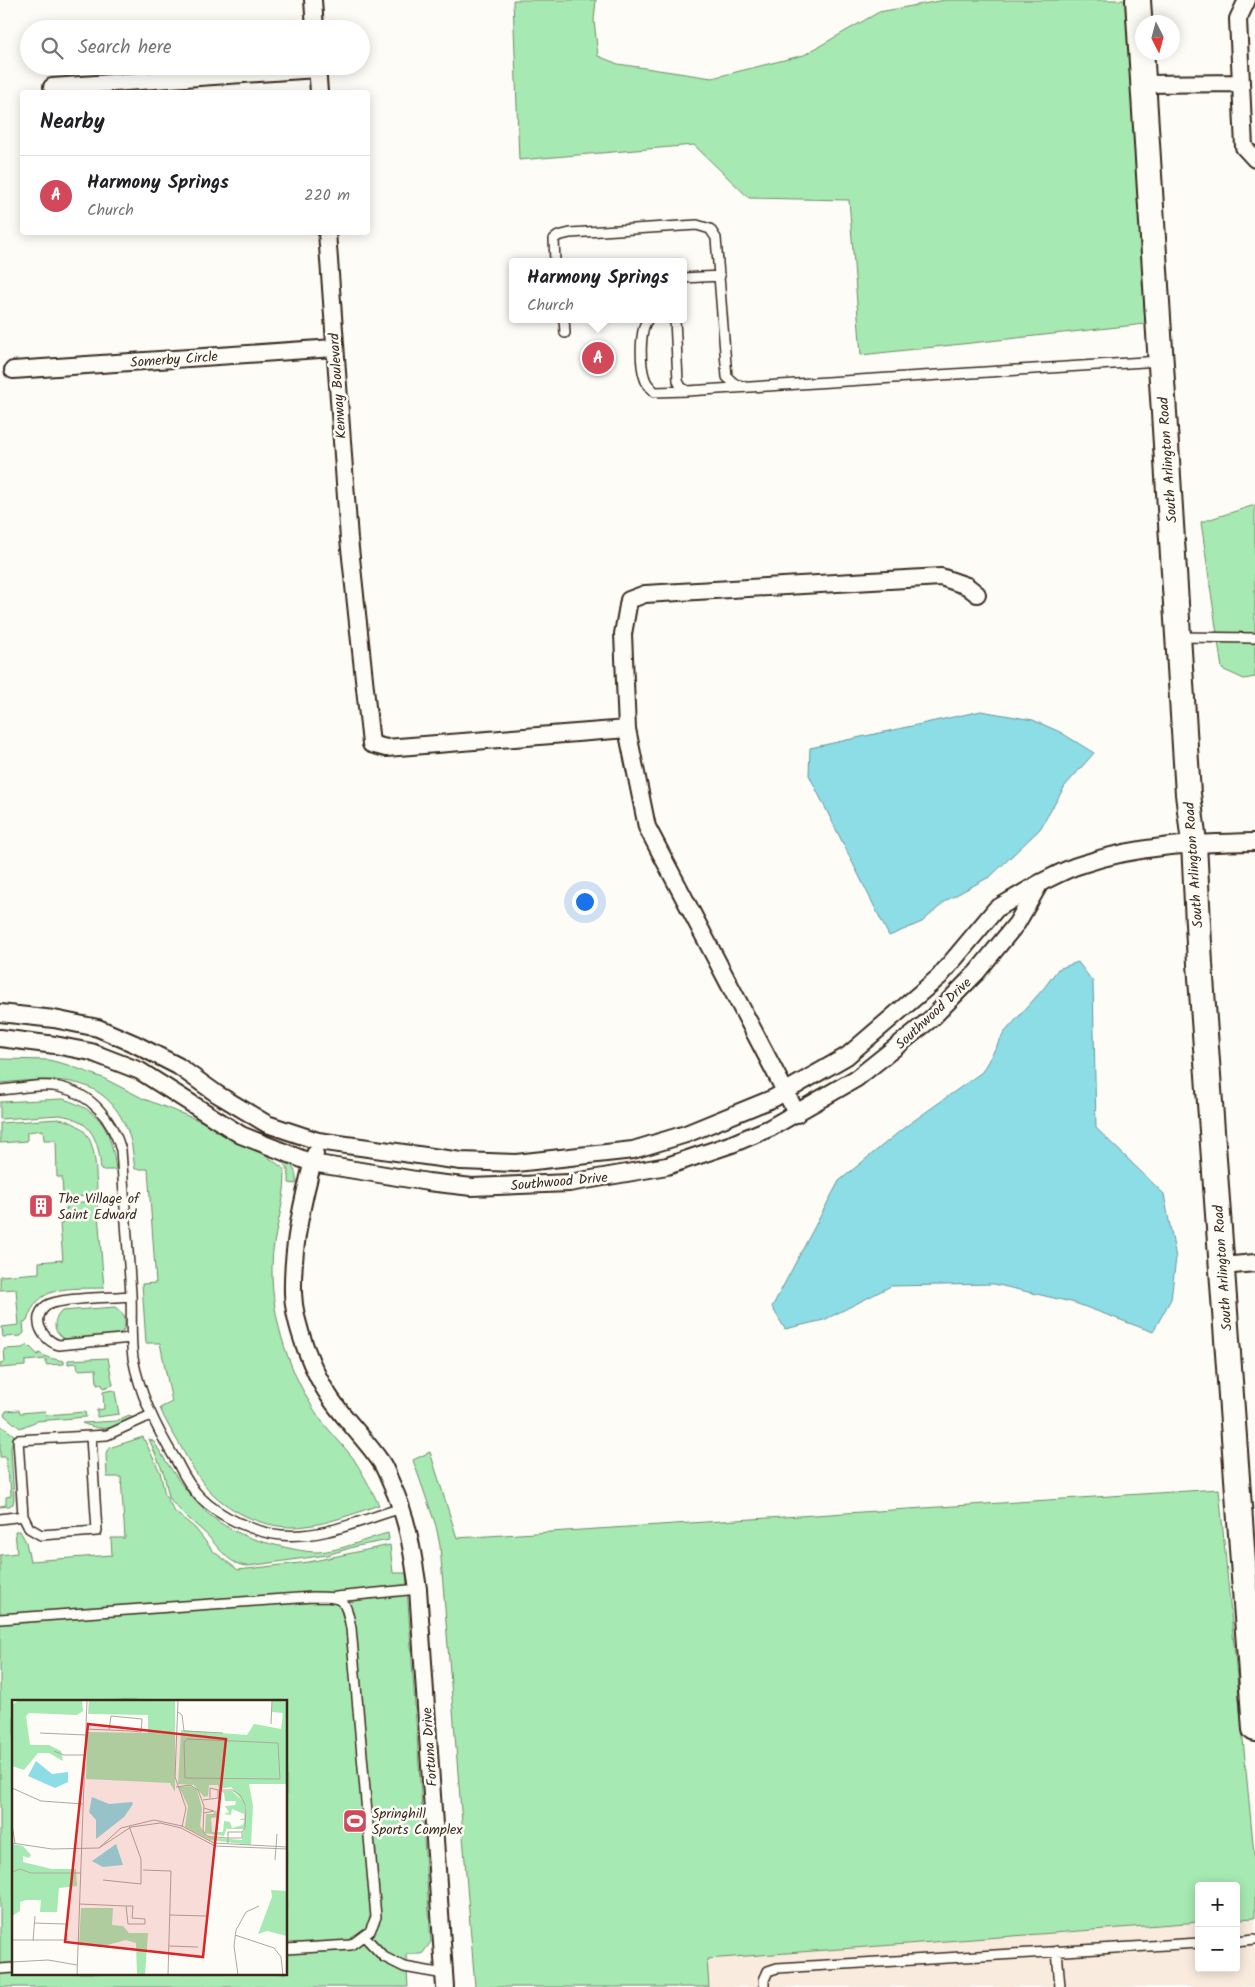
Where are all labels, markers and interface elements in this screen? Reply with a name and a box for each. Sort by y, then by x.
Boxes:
north arrow [1135,15,1180,60]
search box [20,20,370,75]
text: Search here [78,33,172,63]
icon: search [38,34,66,62]
text: Nearby [40,106,105,139]
text: Harmony Springs [87,168,229,198]
text: A [51,183,61,208]
text: 220 m [304,183,350,208]
text: Church [87,198,134,223]
popup [509,258,687,323]
text: Harmony Springs [527,263,669,293]
text: Church [527,293,574,318]
street label: Kenway Boulevard [323,331,353,440]
pin: A [582,339,614,377]
street label: Somerby Circle [130,346,219,374]
street label: South Arlington Road [1153,395,1183,524]
street label: South Arlington Road [1179,800,1209,929]
your location [572,889,598,915]
street label: Southwood Drive [891,972,977,1055]
street label: Southwood Drive [510,1167,609,1197]
place label: The Village of Saint Edward [58,1188,141,1226]
building icon: The Village of Saint Edward [28,1193,54,1219]
street label: South Arlington Road [1208,1203,1238,1332]
inset map [12,1700,288,1974]
street label: Fortuna Drive [416,1706,444,1787]
place label: Springhill Sports Complex [372,1803,463,1841]
sports icon: Springhill Sports Complex [342,1808,368,1834]
map controls [1195,1882,1240,1972]
button: + [1195,1882,1240,1927]
button: − [1195,1927,1240,1972]

